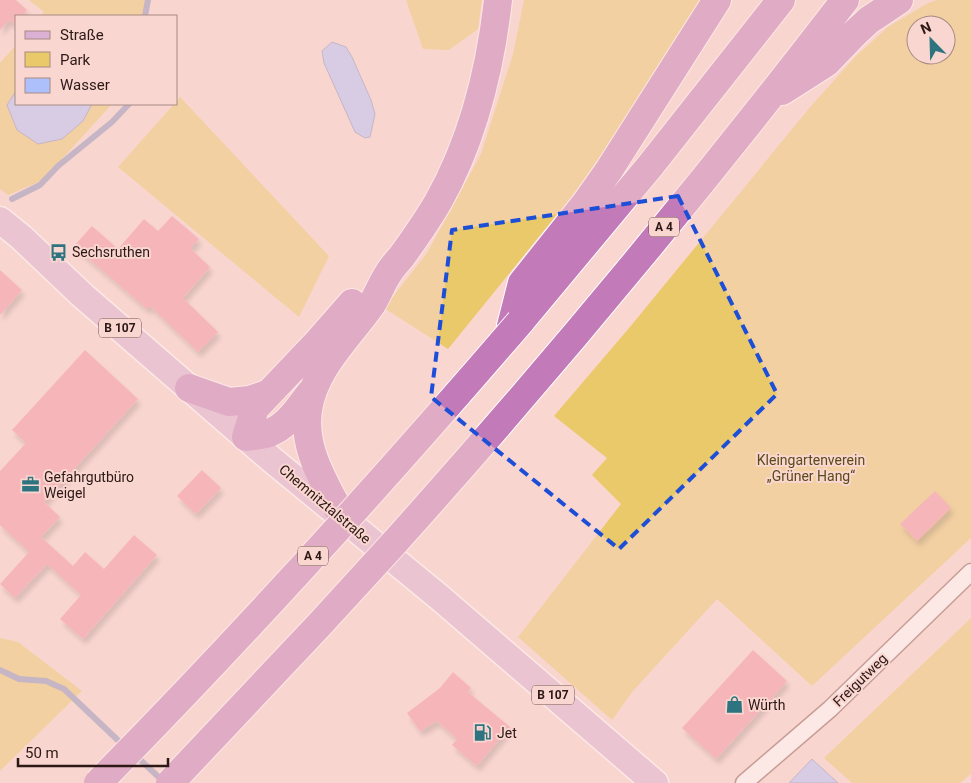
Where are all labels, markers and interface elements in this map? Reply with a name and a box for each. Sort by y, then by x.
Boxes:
legend [15,15,178,105]
north arrow [906,15,956,65]
text: N [918,19,934,37]
text: Straße [60,26,104,44]
text: Park [60,51,91,69]
text: Wasser [60,76,110,94]
road number: A 4 [649,218,679,236]
bus stop icon: Sechsruthen [48,242,68,262]
place label: Sechsruthen [72,244,150,260]
road number: B 107 [99,318,141,338]
park label: Kleingartenverein „Grüner Hang“ [757,452,865,484]
street label: Chemnitztalstraße [276,461,374,547]
place label: Gefahrgutbüro Weigel [44,469,134,501]
office icon: Gefahrgutbüro Weigel [20,475,40,495]
road number: A 4 [298,546,328,566]
street label: Freigutweg [830,650,890,710]
road number: B 107 [532,686,574,704]
shop icon: Würth [724,695,744,715]
place label: Würth [748,697,785,713]
fuel station icon: Jet [473,723,493,743]
place label: Jet [497,725,517,741]
scale bar [18,736,168,768]
text: 50 m [25,744,59,762]

